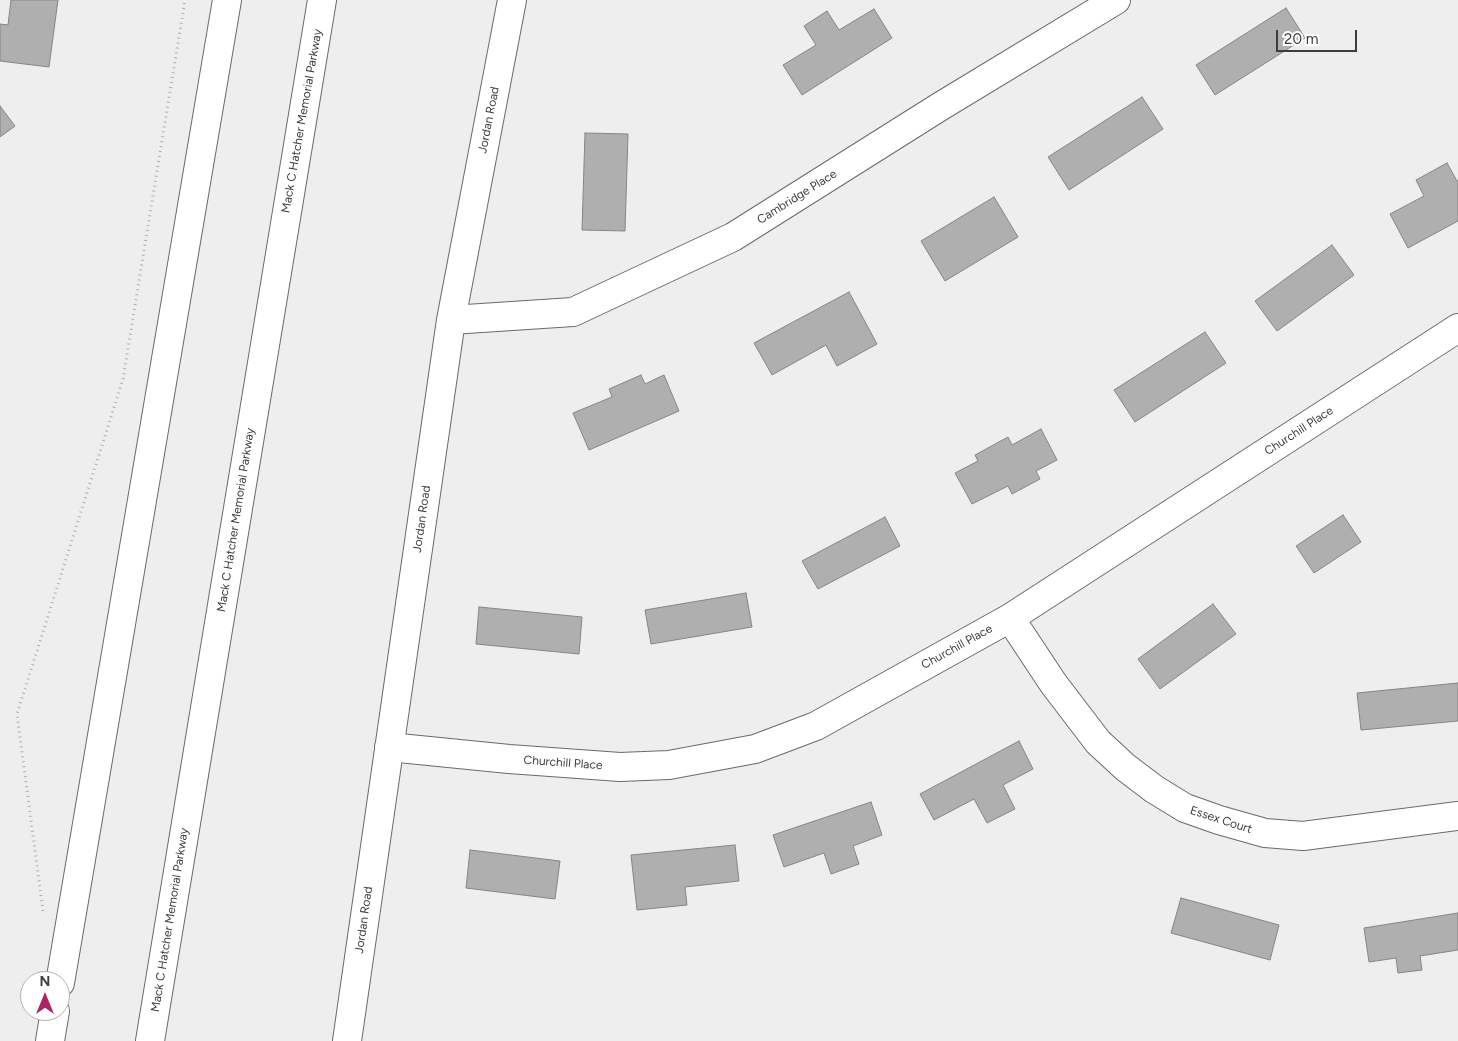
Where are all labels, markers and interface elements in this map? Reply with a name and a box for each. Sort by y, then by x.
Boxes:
scale bar [1278,20,1359,52]
street label: Mack C Hatcher Memorial Parkway [279,28,325,214]
text: 20 m [1284,30,1318,48]
street label: Jordan Road [475,85,503,155]
street label: Cambridge Place [755,167,839,227]
street label: Churchill Place [1262,403,1336,459]
street label: Mack C Hatcher Memorial Parkway [214,427,258,613]
street label: Jordan Road [410,485,434,553]
street label: Churchill Place [919,622,995,672]
street label: Churchill Place [523,753,603,773]
street label: Essex Court [1188,803,1254,837]
street label: Mack C Hatcher Memorial Parkway [148,827,192,1013]
street label: Jordan Road [352,886,376,954]
north arrow [20,971,70,1021]
text: N [40,973,50,990]

